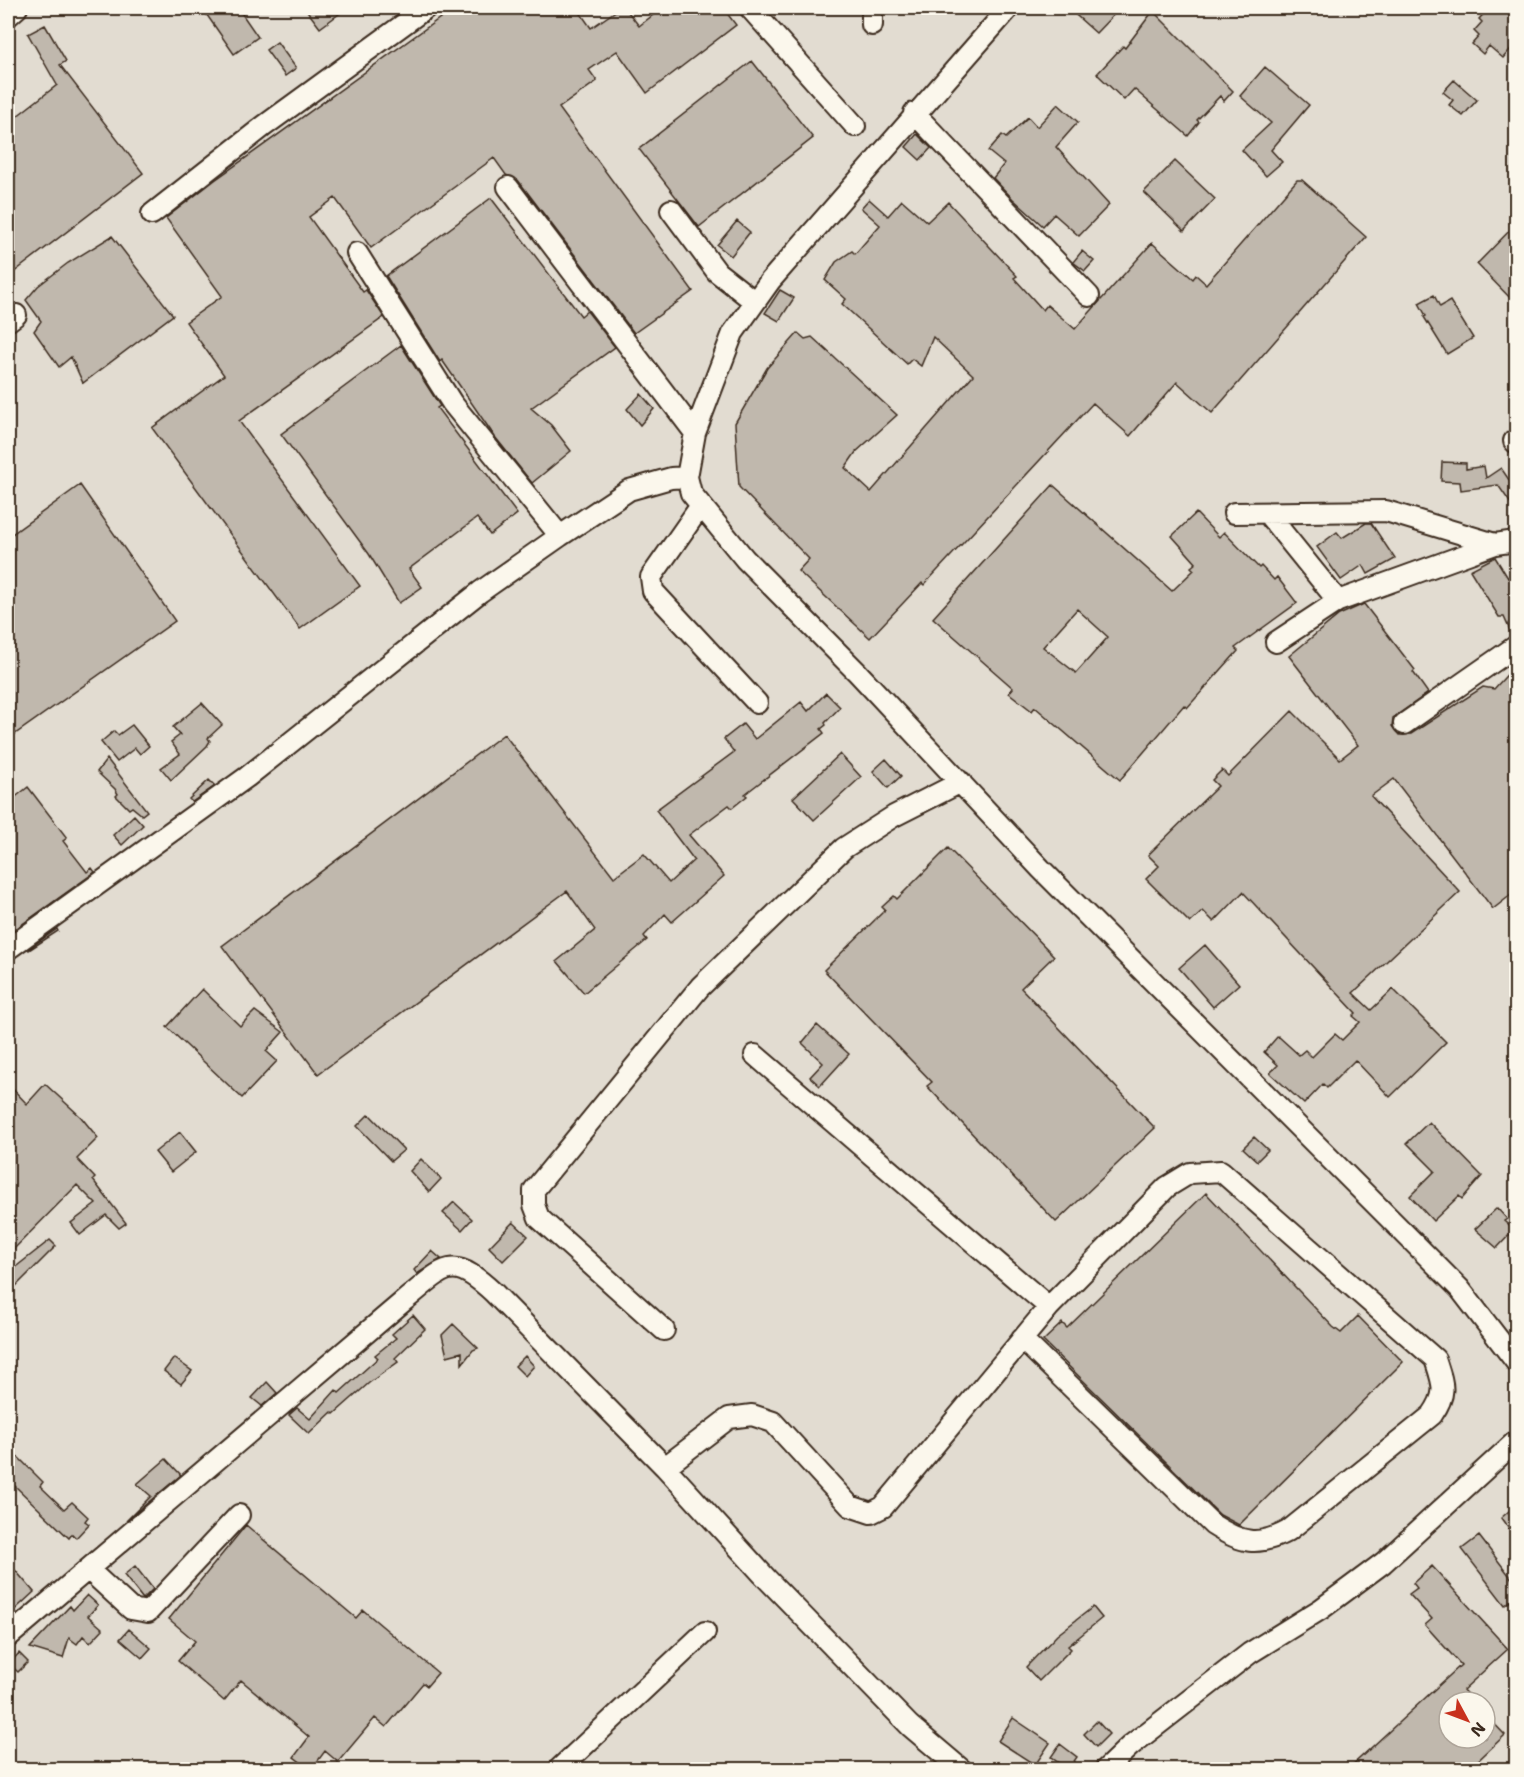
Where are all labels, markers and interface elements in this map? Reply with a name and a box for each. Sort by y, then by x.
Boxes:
north arrow [1437,1690,1497,1750]
text: N [1466,1718,1490,1741]

